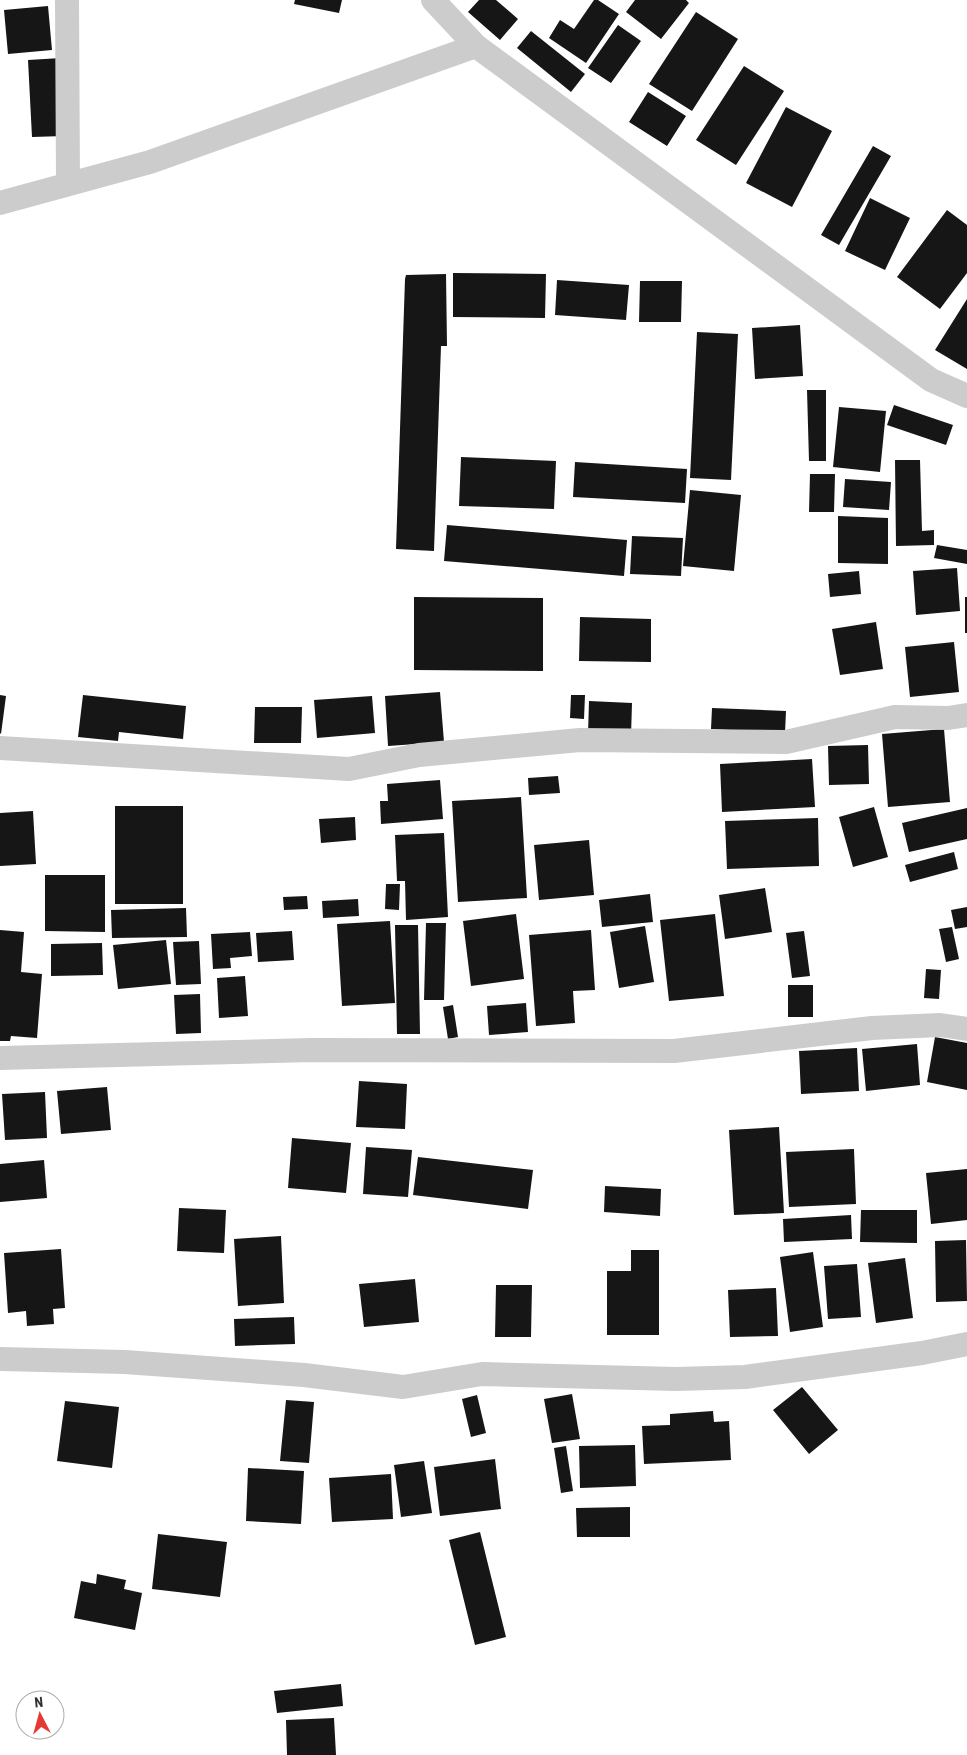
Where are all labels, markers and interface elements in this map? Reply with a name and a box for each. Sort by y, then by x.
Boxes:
north arrow [15,1690,65,1740]
text: N [34,1694,44,1710]

